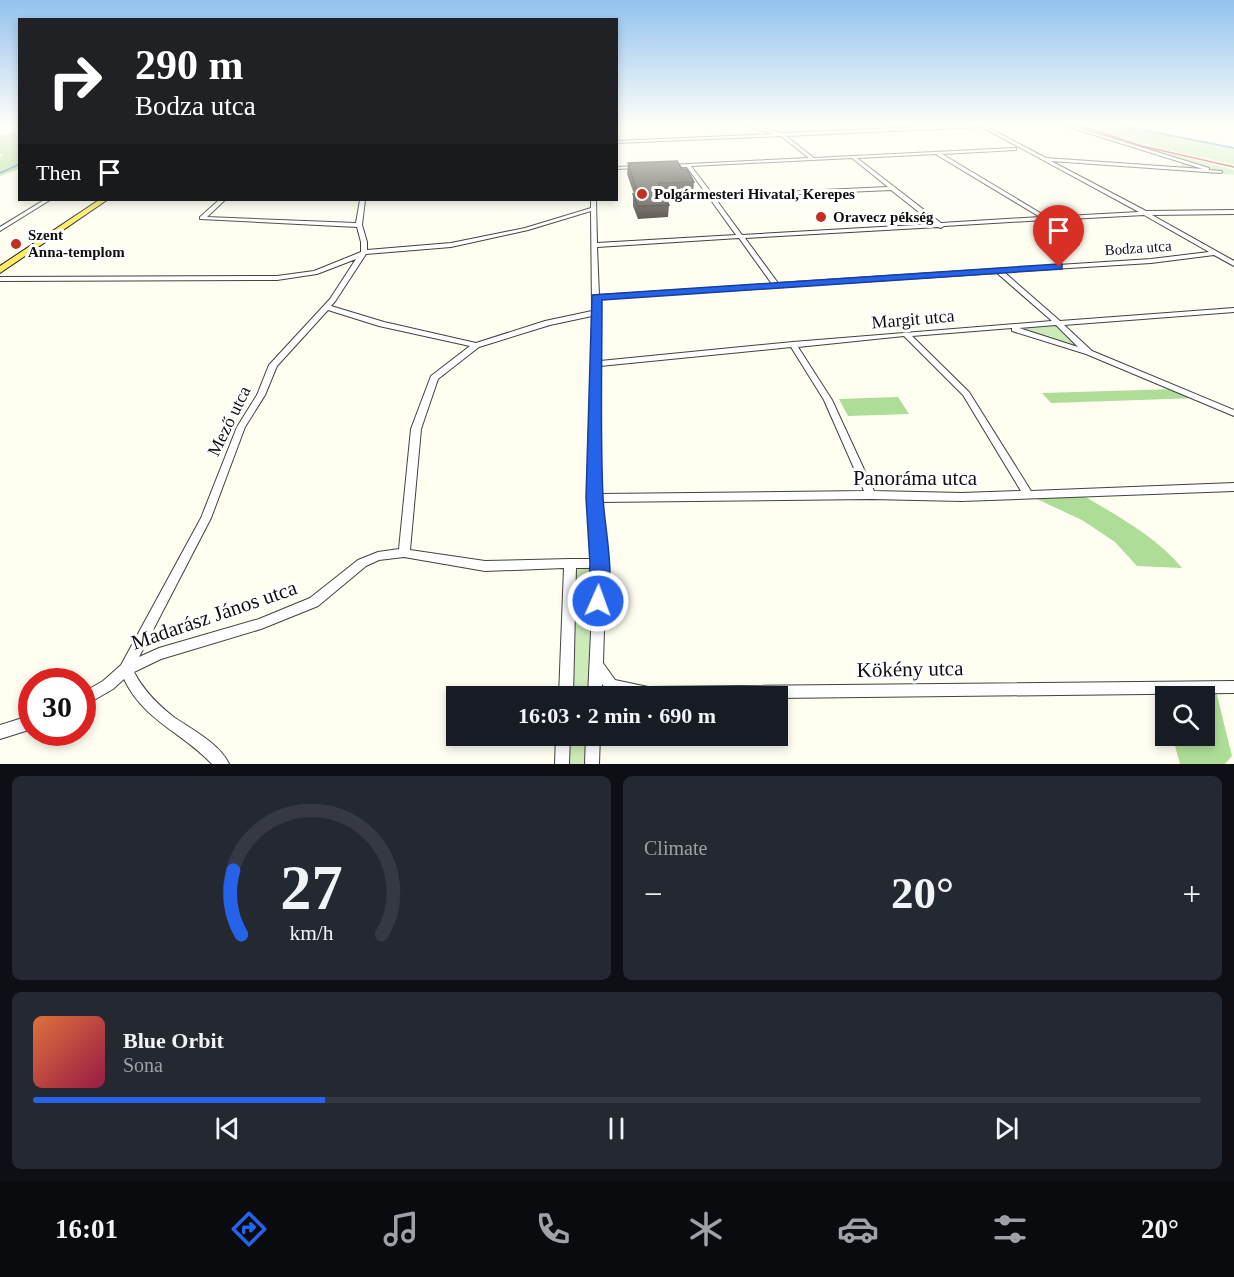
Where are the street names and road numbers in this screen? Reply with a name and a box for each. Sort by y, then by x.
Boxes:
street label: Bodza utca [1104,238,1172,258]
street label: Margit utca [871,305,955,333]
street label: Mező utca [203,383,255,459]
street label: Panoráma utca [853,466,978,490]
street label: Madarász János utca [128,575,301,655]
street label: Kökény utca [856,656,964,682]

